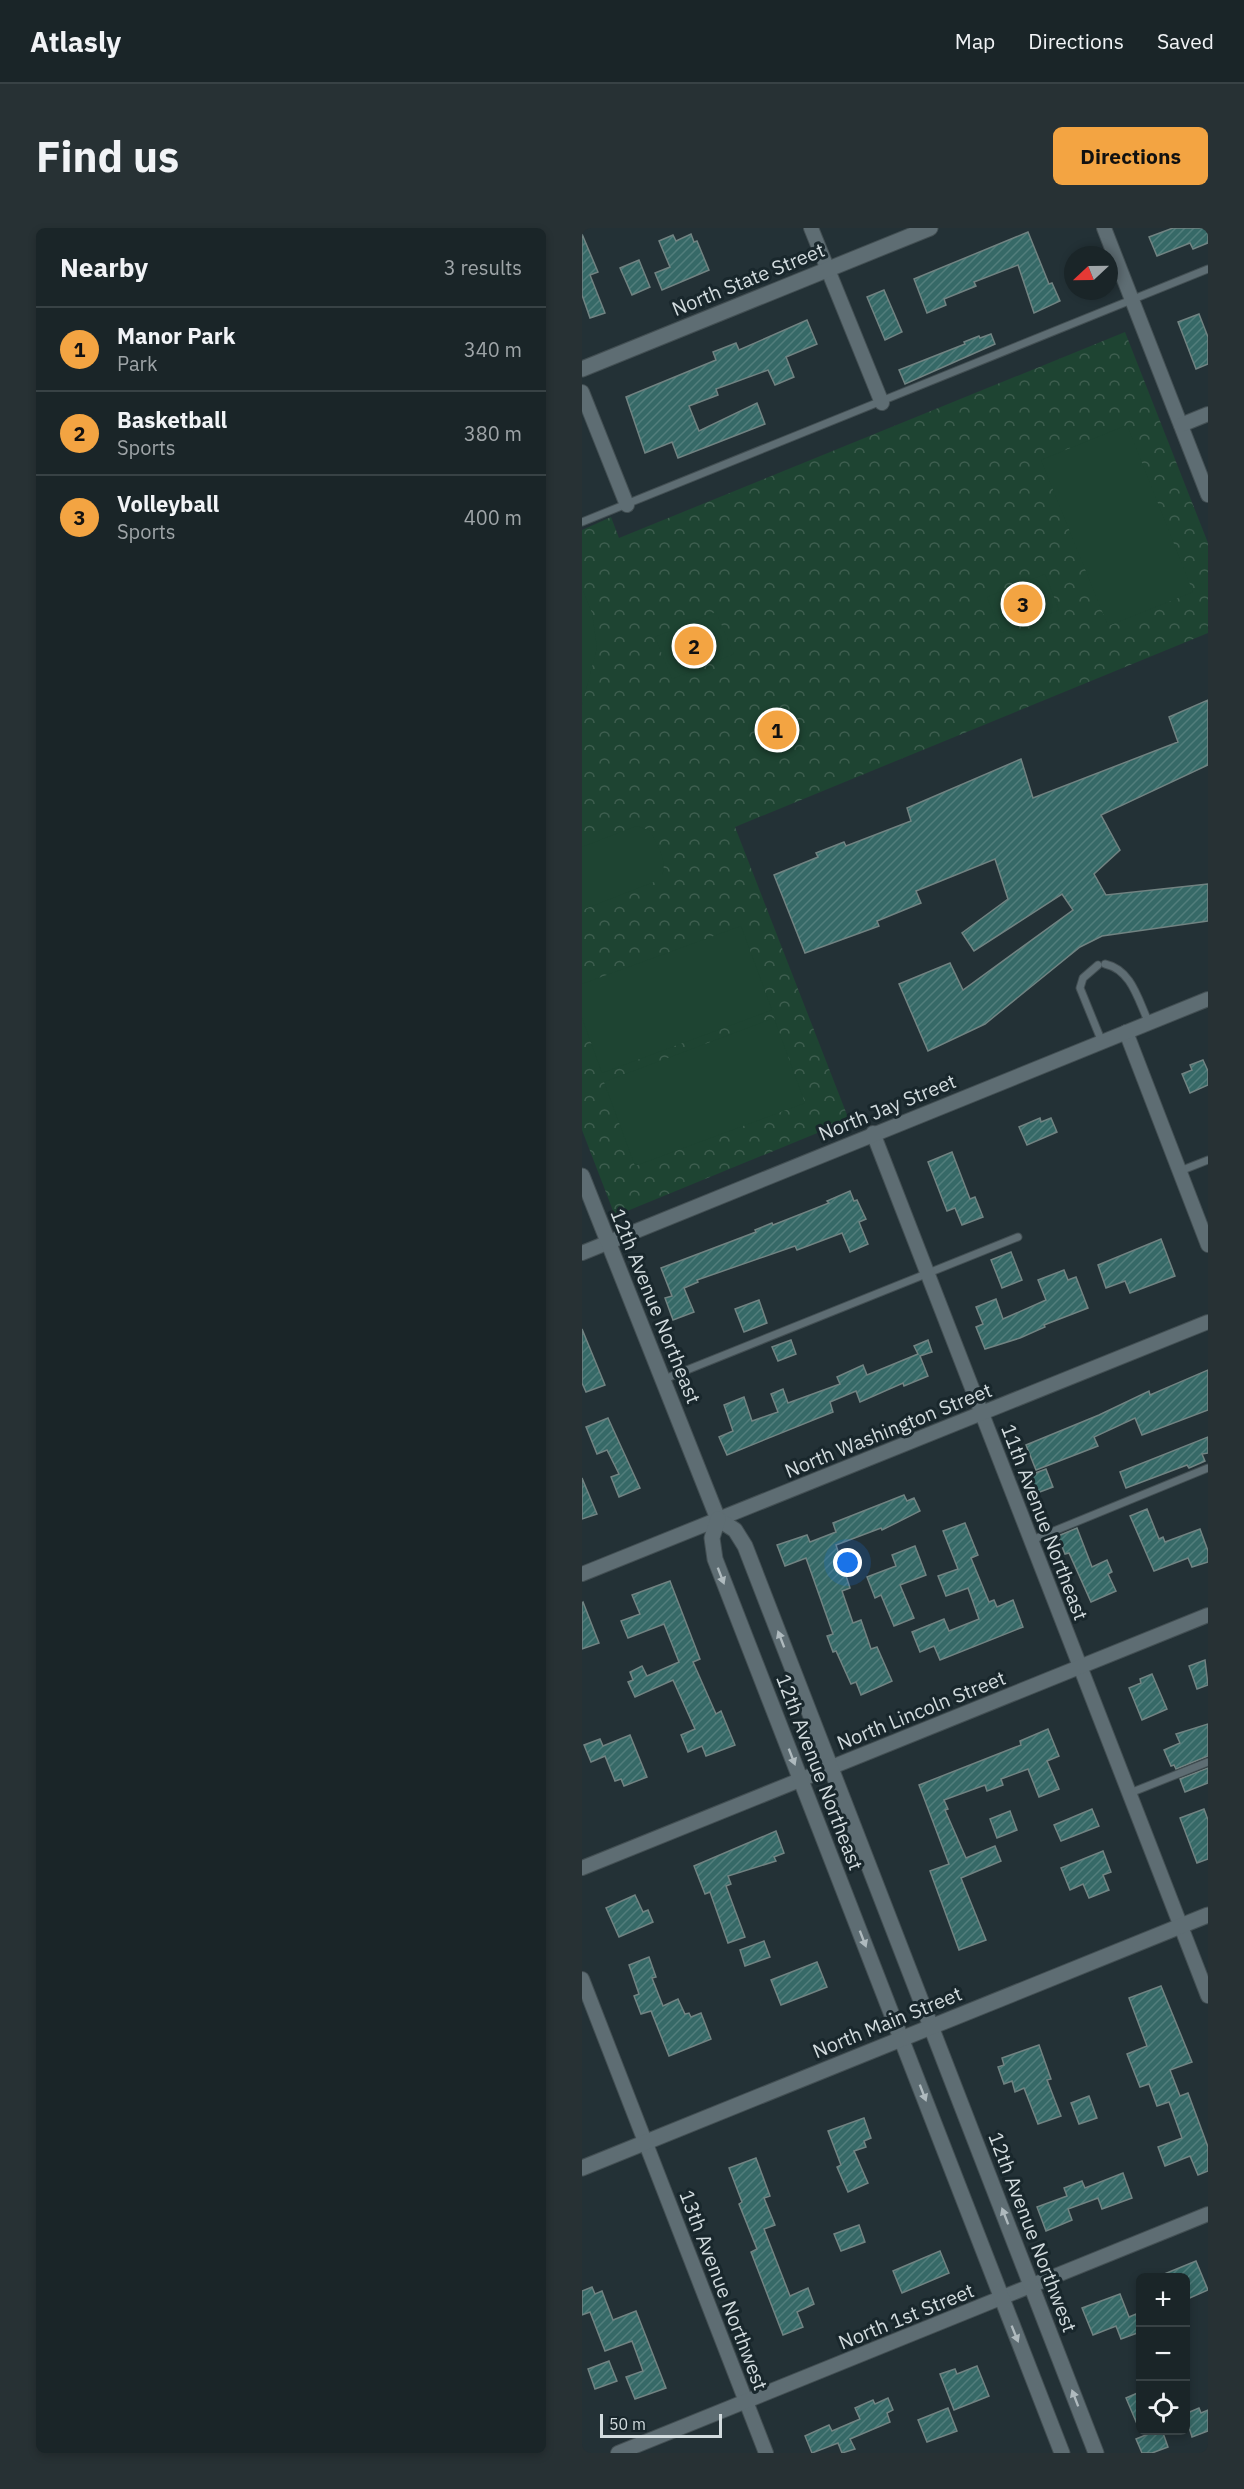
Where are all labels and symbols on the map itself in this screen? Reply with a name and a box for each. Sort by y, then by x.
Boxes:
street label: North State Street [668,236,828,322]
north arrow [1064,246,1118,300]
pin: 3 [1004,582,1042,626]
pin: 2 [674,624,714,668]
pin: 1 [758,708,796,752]
street label: North Jay Street [814,1067,960,1147]
street label: 12th Avenue Northeast [605,1205,707,1407]
street label: North Washington Street [780,1376,996,1484]
street label: 11th Avenue Northeast [995,1420,1095,1624]
your location [833,1548,862,1577]
one-way arrow [717,1567,726,1585]
one-way arrow [776,1630,785,1648]
street label: North Lincoln Street [833,1664,1009,1756]
street label: 12th Avenue Northeast [770,1670,870,1874]
one-way arrow [787,1749,797,1767]
one-way arrow [859,1930,868,1948]
street label: North Main Street [808,1980,966,2064]
one-way arrow [919,2084,928,2102]
street label: 12th Avenue Northwest [982,2128,1084,2336]
street label: 13th Avenue Northwest [673,2186,775,2394]
one-way arrow [1000,2207,1010,2225]
street label: North 1st Street [834,2276,978,2356]
one-way arrow [1011,2325,1020,2343]
one-way arrow [1070,2389,1080,2407]
scale bar [600,2411,722,2438]

